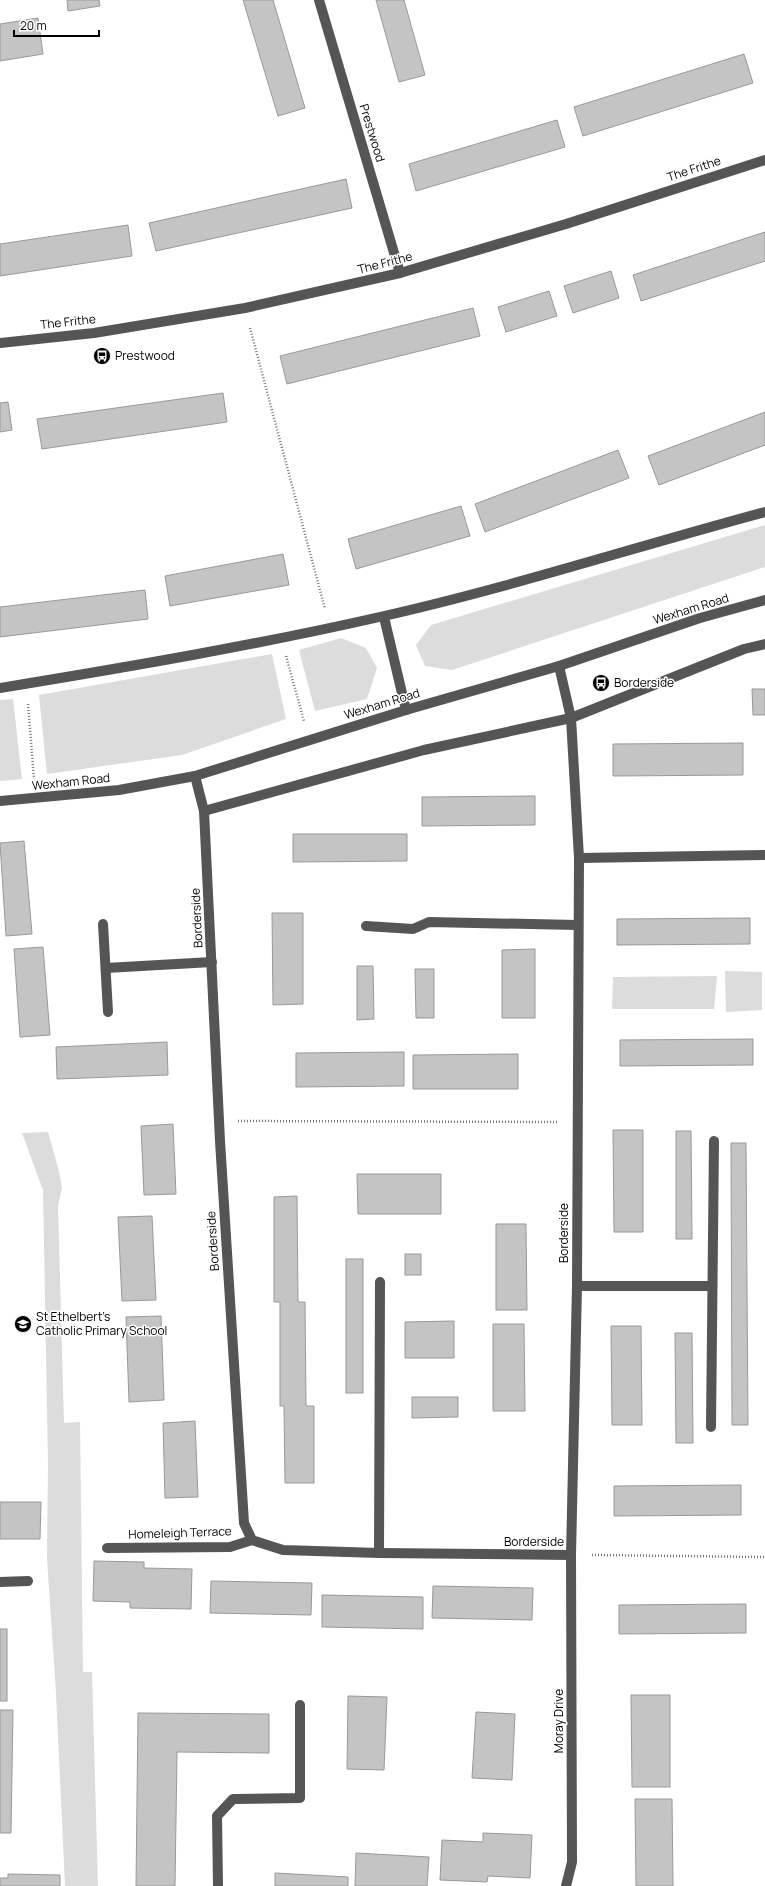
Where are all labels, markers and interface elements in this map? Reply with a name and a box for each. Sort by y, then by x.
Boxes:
scale bar [14,12,99,38]
text: 20 m [20,17,47,34]
street label: Prestwood [356,102,389,164]
street label: The Frithe [665,152,723,185]
street label: The Frithe [356,248,414,278]
street label: The Frithe [39,310,97,333]
bus stop icon: Prestwood [92,346,112,366]
place label: Prestwood [115,347,175,364]
street label: Wexham Road [651,589,731,628]
bus stop icon: Borderside [591,673,611,693]
place label: Borderside [614,674,674,691]
street label: Wexham Road [342,684,422,723]
street label: Wexham Road [31,769,111,794]
street label: Borderside [186,888,207,948]
street label: Borderside [555,1203,572,1263]
street label: Borderside [202,1210,223,1272]
place label: St Ethelbert's Catholic Primary School [36,1308,167,1339]
school or university icon: St Ethelbert's Catholic Primary School [13,1314,33,1334]
street label: Homeleigh Terrace [128,1522,232,1543]
street label: Borderside [504,1533,564,1550]
street label: Moray Drive [550,1689,567,1753]

